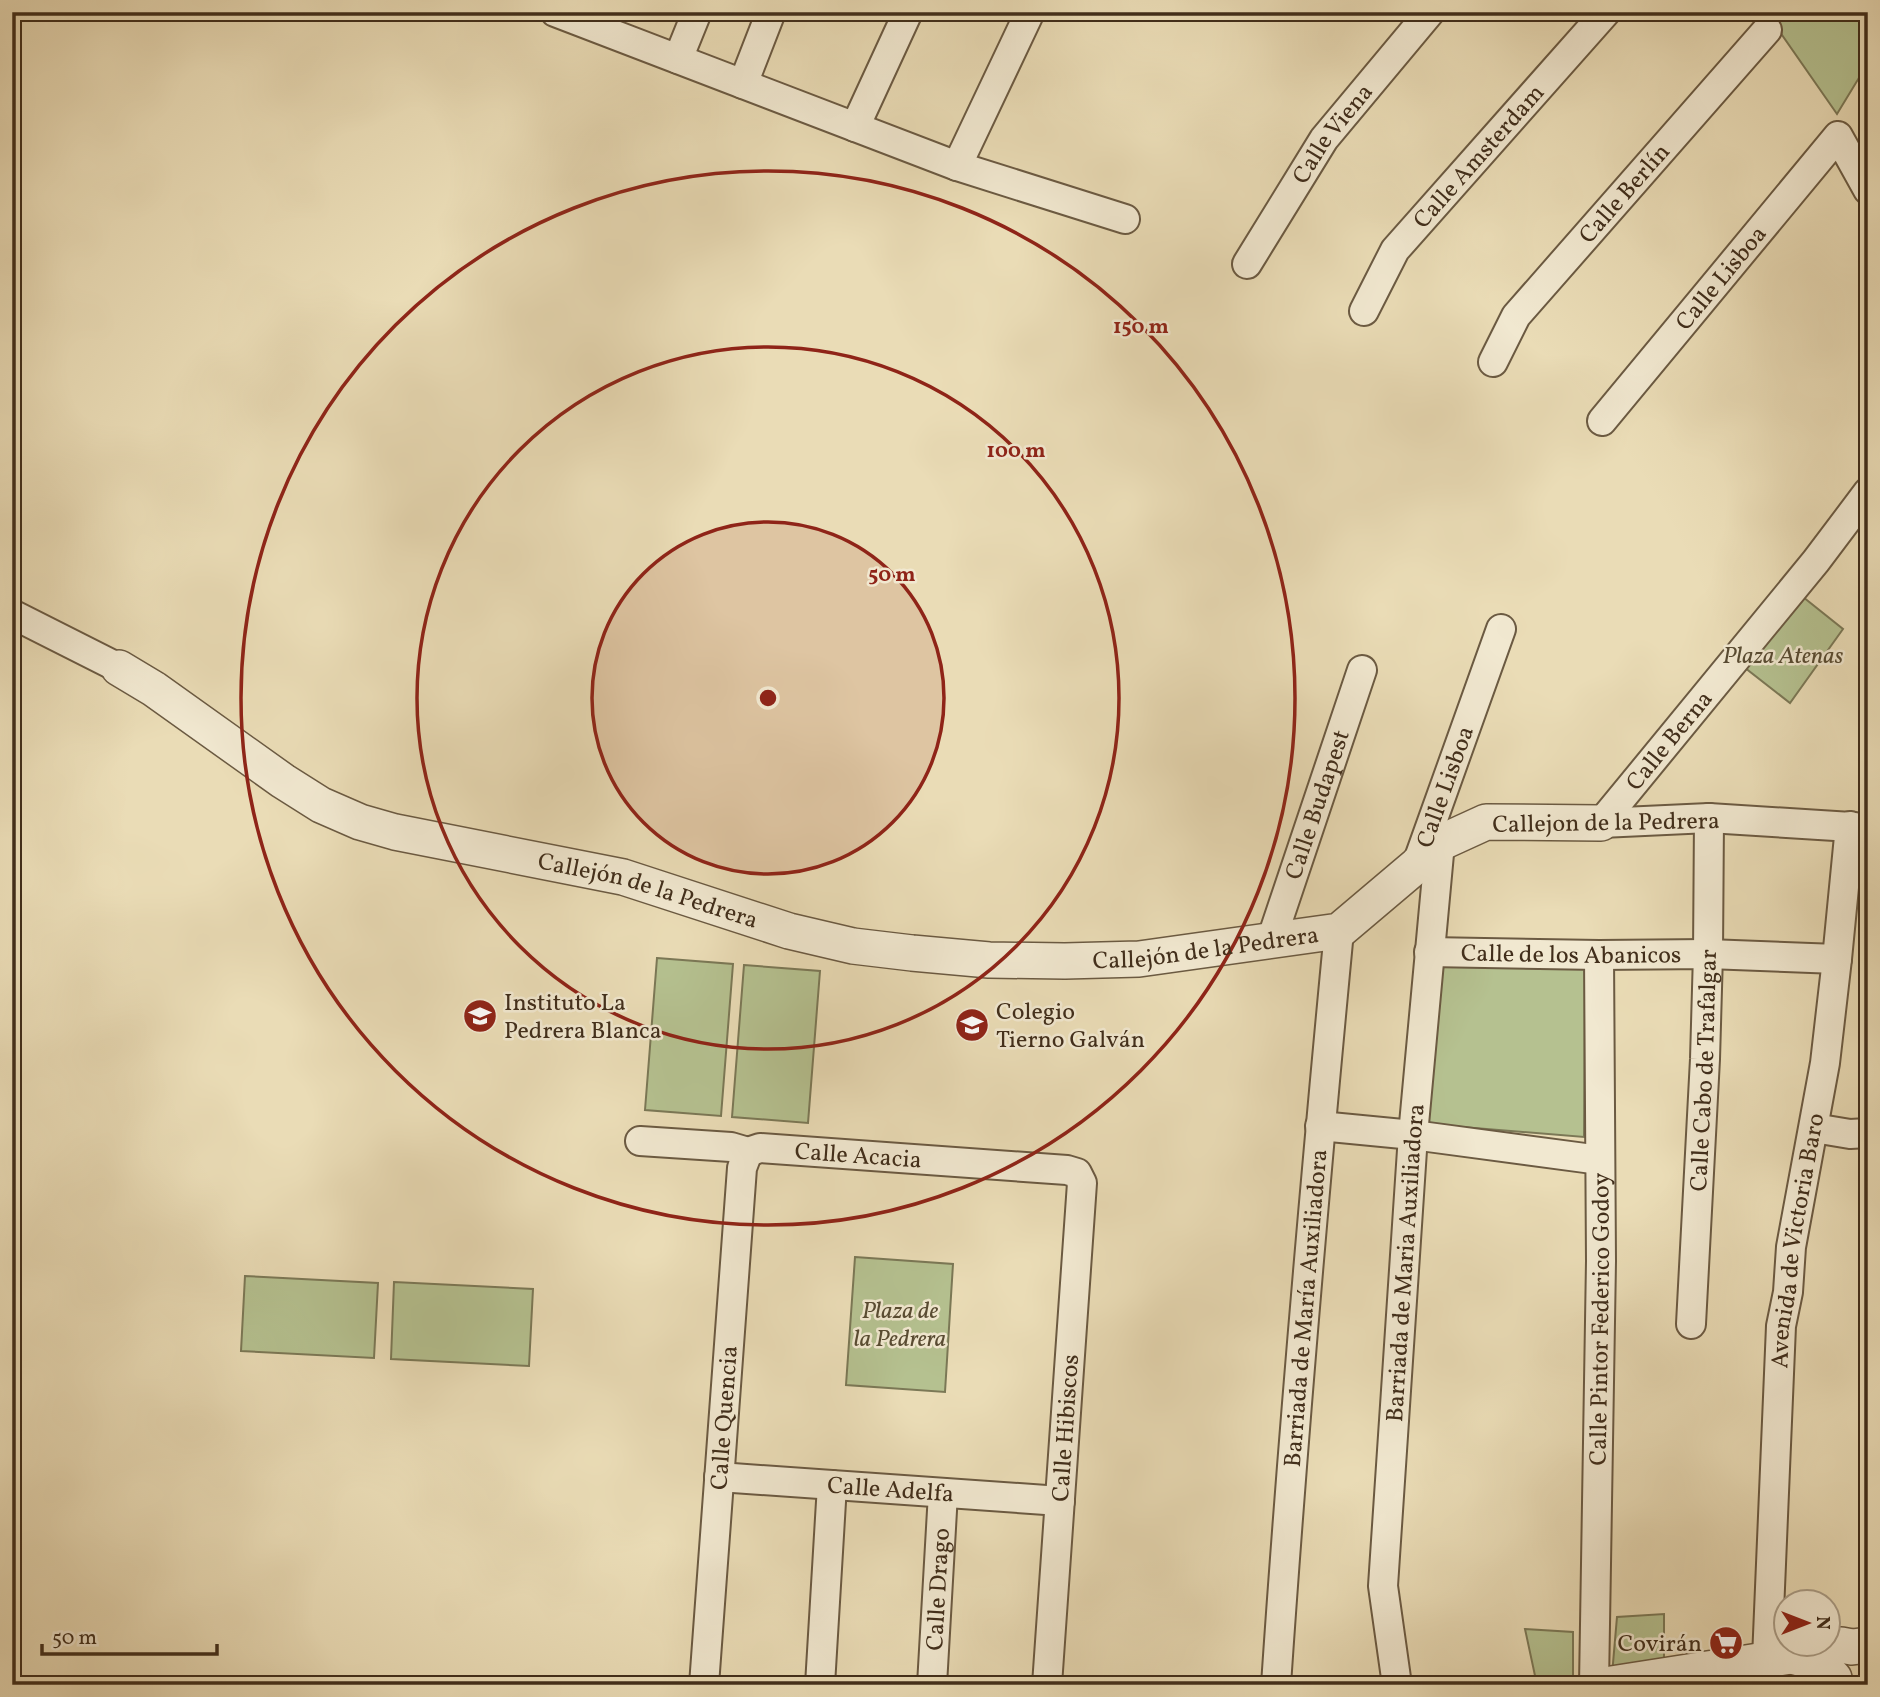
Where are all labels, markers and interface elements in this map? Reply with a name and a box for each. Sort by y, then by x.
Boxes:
street label: Calle Viena [1285,77,1382,191]
street label: Calle Amsterdam [1406,78,1553,237]
street label: Calle Berlín [1572,137,1679,252]
street label: Calle Lisboa [1669,219,1776,339]
text: 150 m [1113,313,1169,342]
text: 100 m [986,437,1046,466]
text: 50 m [868,561,916,590]
park label: Plaza Atenas [1723,640,1844,674]
street label: Calle Berna [1619,684,1722,799]
centre of rings [756,686,780,710]
street label: Calle Lisboa [1409,722,1484,853]
street label: Calle Budapest [1278,726,1360,885]
street label: Callejon de la Pedrera [1492,805,1720,843]
street label: Callejón de la Pedrera [535,846,762,939]
street label: Callejón de la Pedrera [1092,919,1321,979]
street label: Calle de los Abanicos [1460,938,1681,974]
street label: Calle Cabo de Trafalgar [1683,949,1727,1192]
place label: Instituto La Pedrera Blanca [504,987,662,1049]
place label: Colegio Tierno Galván [996,996,1145,1058]
school or university icon: Instituto La Pedrera Blanca [461,997,499,1035]
school or university icon: Colegio Tierno Galván [953,1006,991,1044]
street label: Barriada de Maria Auxiliadora [1379,1102,1435,1423]
street label: Avenida de Victoria Baro [1764,1111,1834,1369]
street label: Calle Acacia [793,1136,923,1179]
street label: Barriada de María Auxiliadora [1277,1148,1338,1469]
street label: Calle Pintor Federico Godoy [1583,1172,1620,1466]
park label: Plaza de la Pedrera [854,1295,946,1357]
street label: Calle Quencia [703,1344,748,1491]
street label: Calle Hibiscos [1045,1353,1089,1503]
street label: Calle Adelfa [826,1470,955,1512]
street label: Calle Drago [919,1527,960,1652]
north arrow [1772,1588,1842,1658]
scale bar [42,1613,217,1657]
text: N [1809,1616,1835,1630]
text: 50 m [52,1624,97,1653]
supermarket icon: Covirán [1707,1624,1745,1662]
place label: Covirán [1618,1628,1702,1662]

